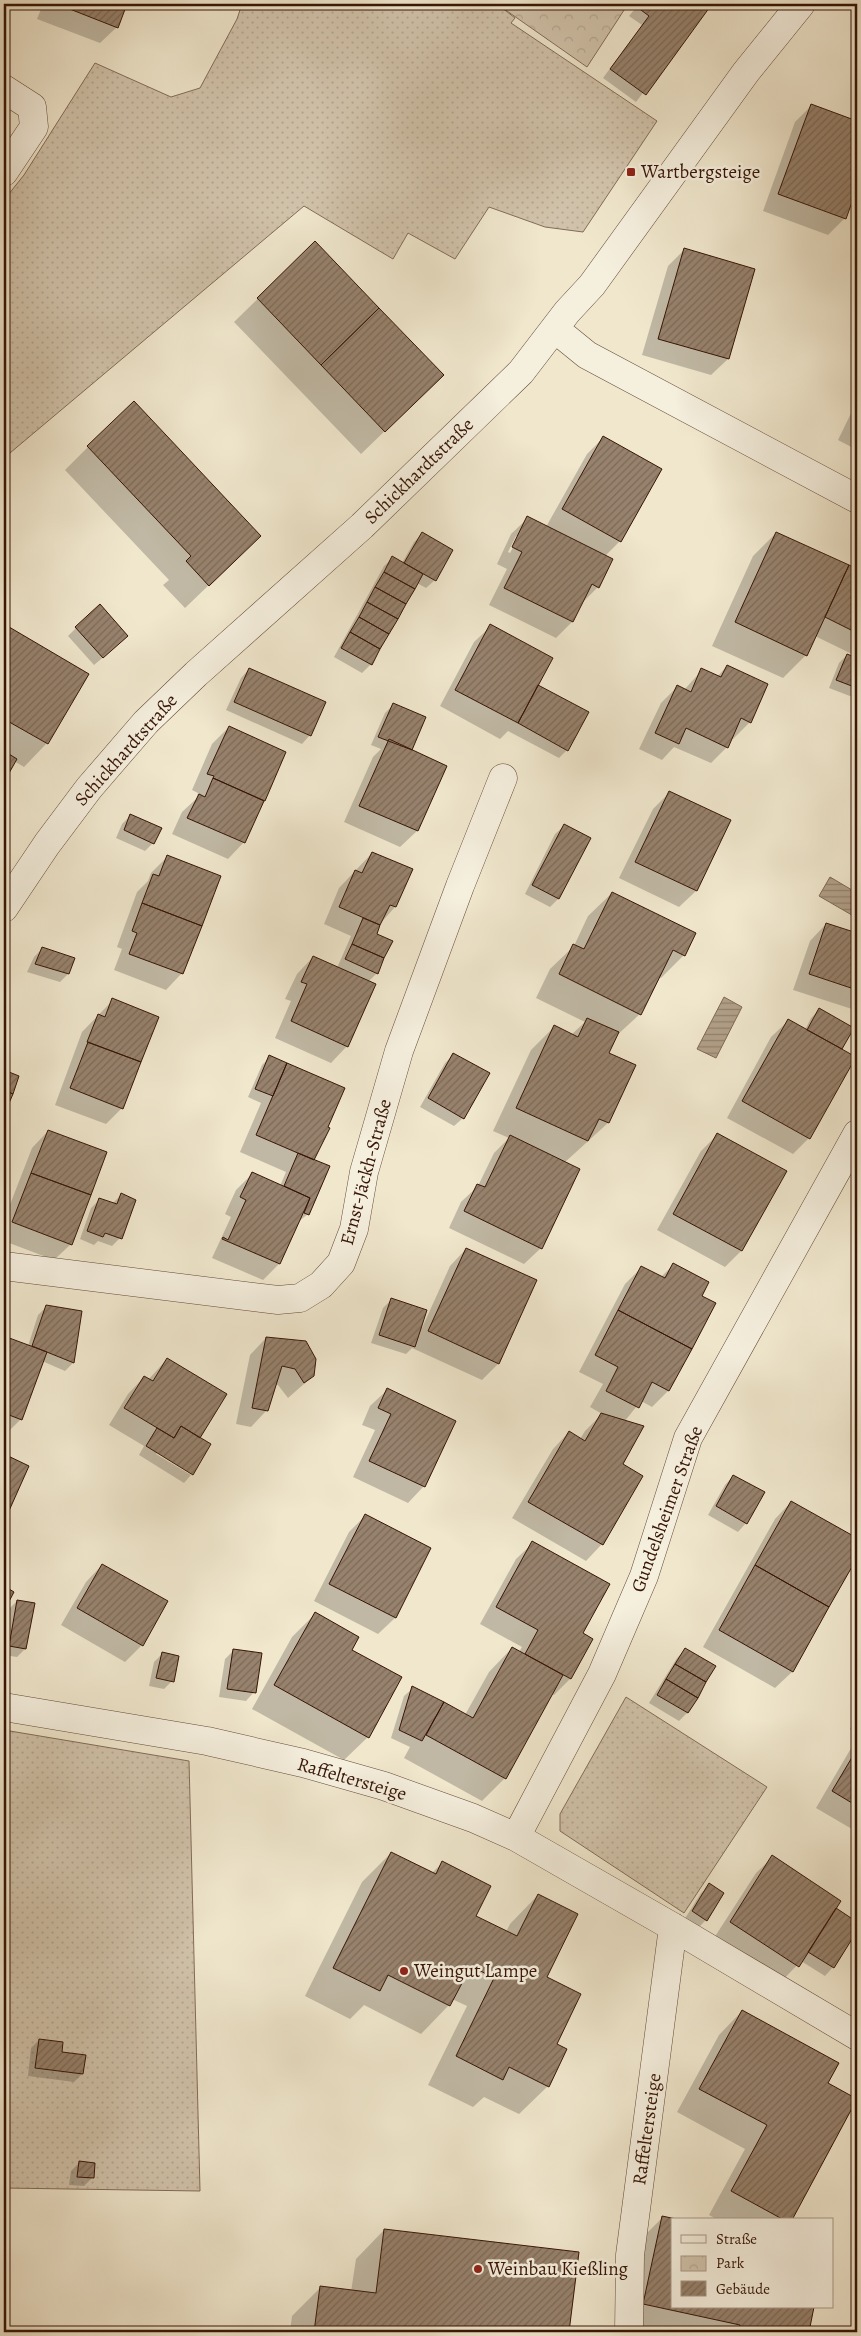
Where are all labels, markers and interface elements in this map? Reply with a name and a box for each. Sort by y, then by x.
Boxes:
place label: Wartbergsteige [640,159,760,185]
marker: Wartbergsteige [625,166,637,178]
street label: Schickhardtstraße [359,412,479,530]
street label: Schickhardtstraße [69,688,183,812]
street label: Ernst-Jäckh-Straße [334,1096,398,1248]
street label: Gundelsheimer Straße [625,1422,709,1596]
street label: Raffeltersteige [294,1751,410,1807]
place label: Weingut Lampe [413,1958,537,1984]
marker: Weingut Lampe [398,1965,410,1977]
street label: Raffeltersteige [626,2071,668,2187]
legend [671,2218,834,2308]
text: Straße [716,2229,757,2249]
text: Park [716,2253,745,2273]
place label: Weinbau Kießling [487,2256,629,2282]
marker: Weinbau Kießling [472,2263,484,2275]
text: Gebäude [716,2279,770,2299]

